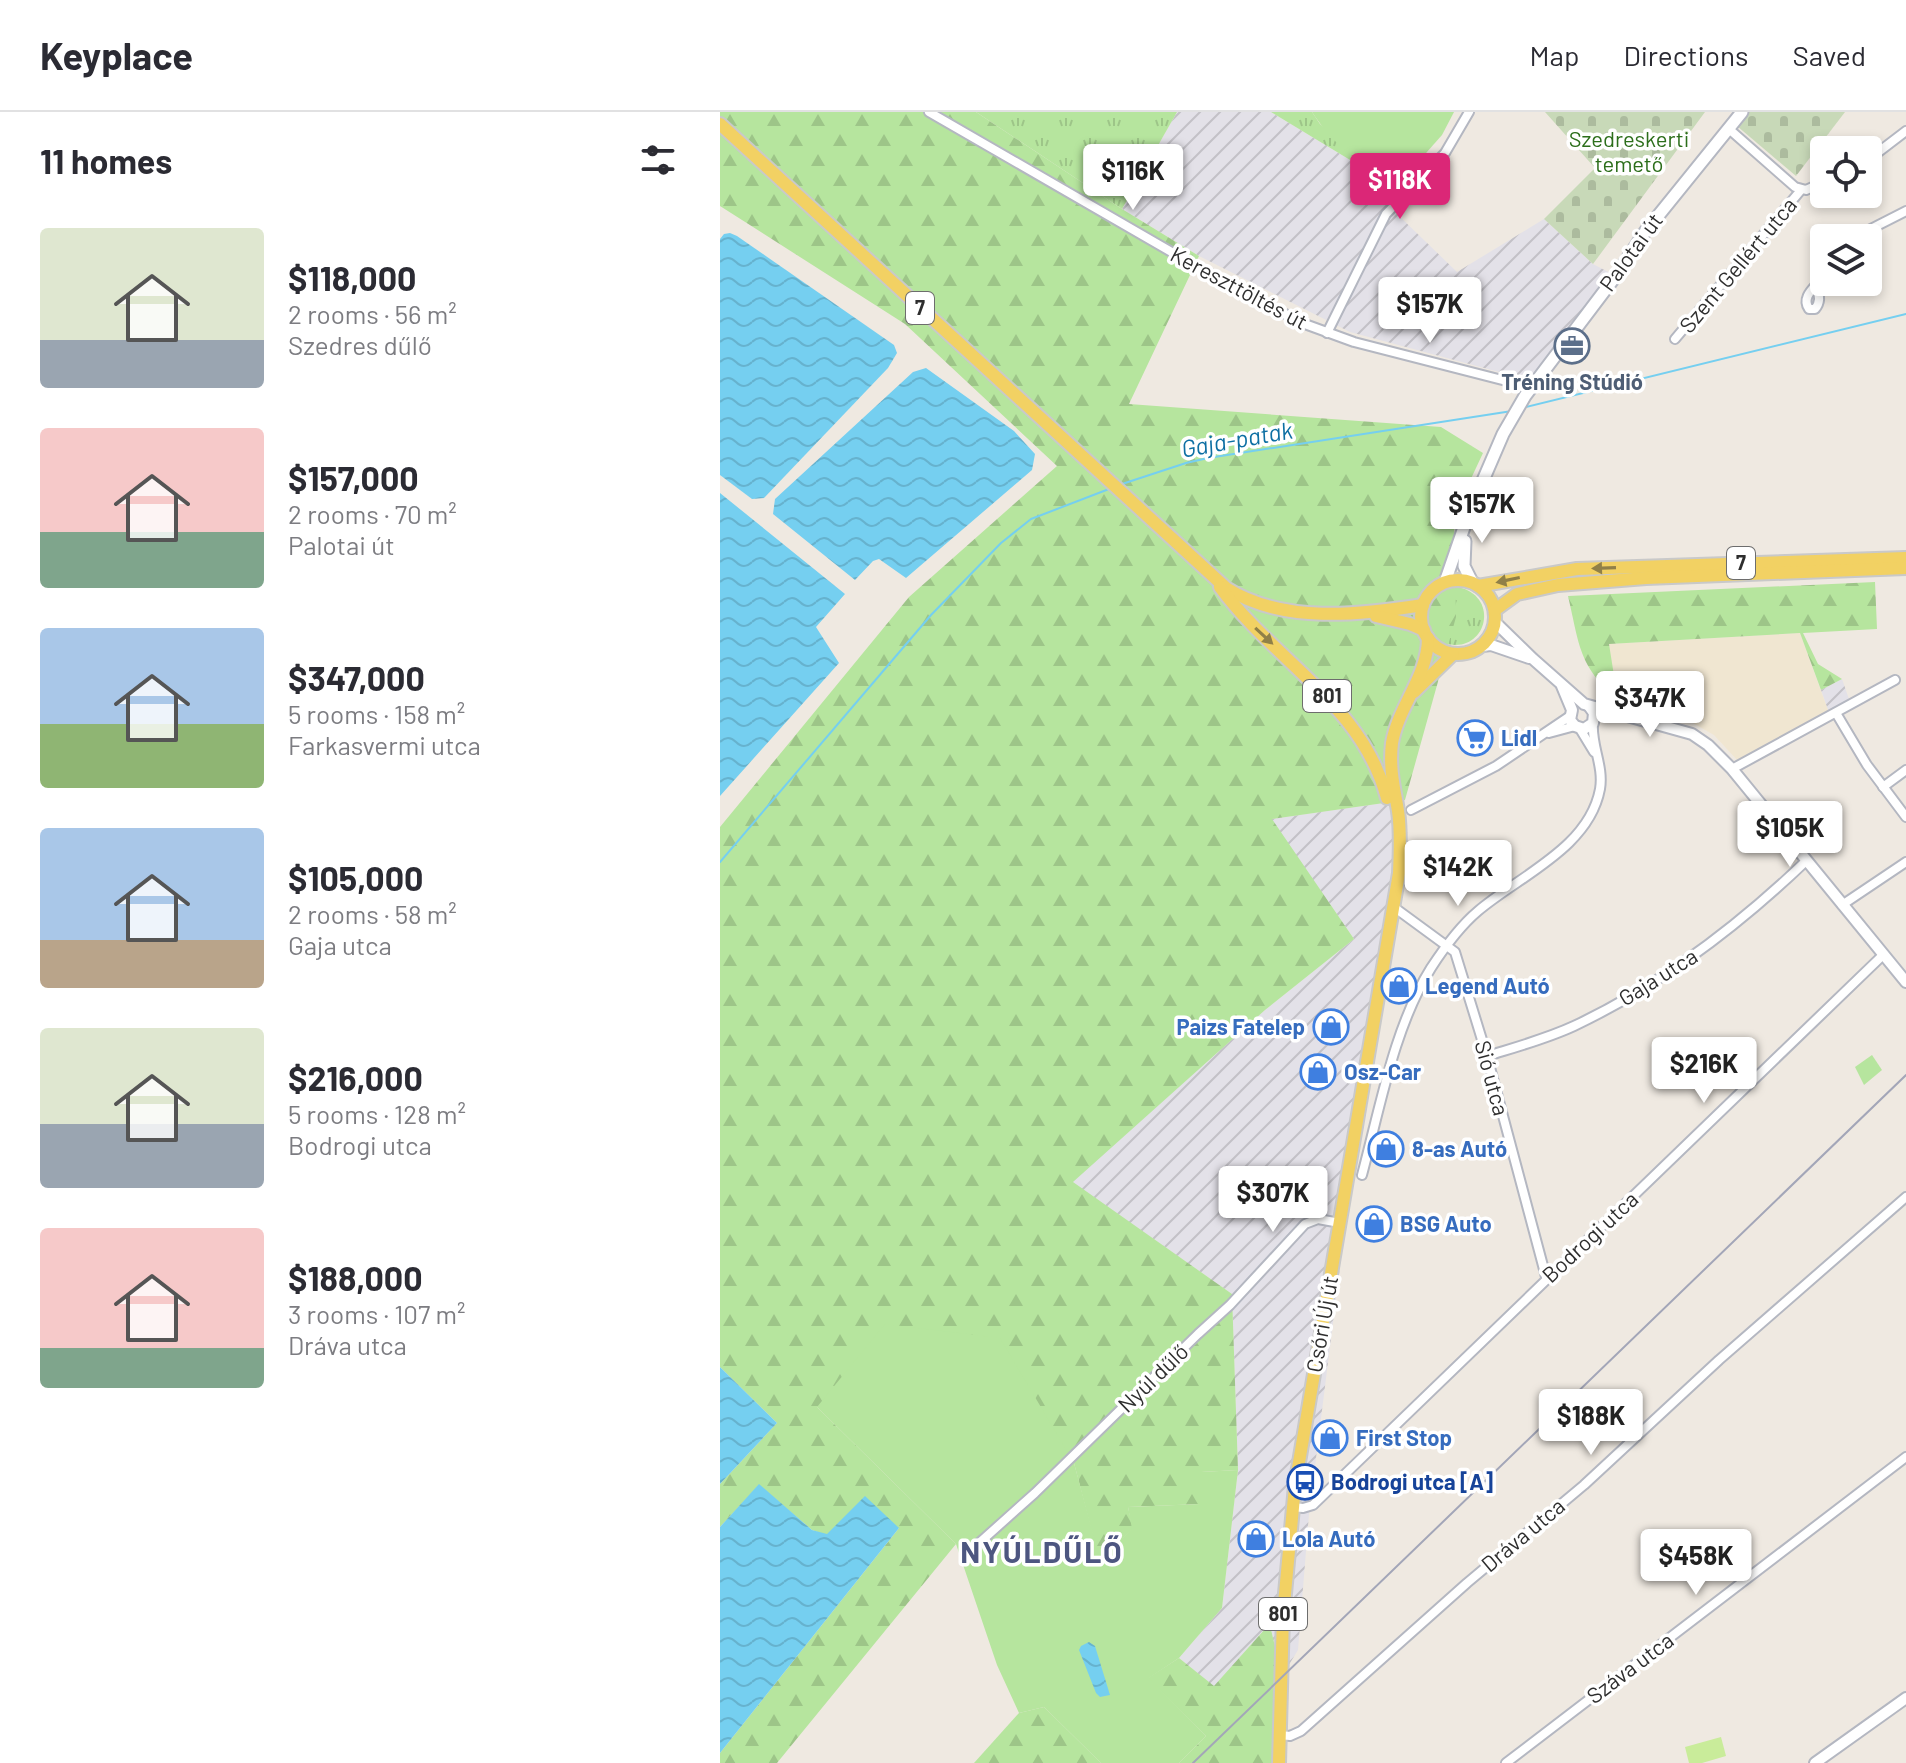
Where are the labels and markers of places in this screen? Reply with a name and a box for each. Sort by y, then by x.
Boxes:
pin: $116K [1077,144,1189,212]
pin: $118K [1344,153,1456,221]
pin: $157K [1374,277,1486,345]
office icon: Tréning Stúdió [1553,327,1591,365]
place label: Tréning Stúdió [1501,368,1643,394]
pin: $157K [1426,477,1538,545]
pin: $347K [1594,671,1706,739]
supermarket icon: Lidl [1456,719,1494,757]
place label: Lidl [1501,724,1537,750]
pin: $105K [1734,801,1846,869]
pin: $142K [1402,840,1514,908]
shop icon: Legend Autó [1380,967,1418,1005]
place label: Legend Autó [1425,972,1550,998]
shop icon: Paizs Fatelep [1312,1008,1350,1046]
place label: Paizs Fatelep [1177,1013,1305,1039]
pin: $216K [1648,1037,1760,1105]
shop icon: Osz-Car [1299,1053,1337,1091]
place label: Osz-Car [1344,1058,1422,1084]
shop icon: 8-as Autó [1367,1130,1405,1168]
place label: 8-as Autó [1412,1135,1507,1161]
pin: $307K [1217,1166,1329,1234]
shop icon: BSG Auto [1355,1205,1393,1243]
place label: BSG Auto [1400,1210,1492,1236]
pin: $188K [1535,1389,1647,1457]
shop icon: First Stop [1311,1419,1349,1457]
place label: First Stop [1356,1424,1452,1450]
bus stop icon: Bodrogi utca [A] [1286,1463,1324,1501]
place label: Bodrogi utca [A] [1331,1468,1493,1494]
shop icon: Lola Autó [1237,1520,1275,1558]
place label: Lola Autó [1282,1525,1375,1551]
pin: $458K [1640,1529,1752,1597]

